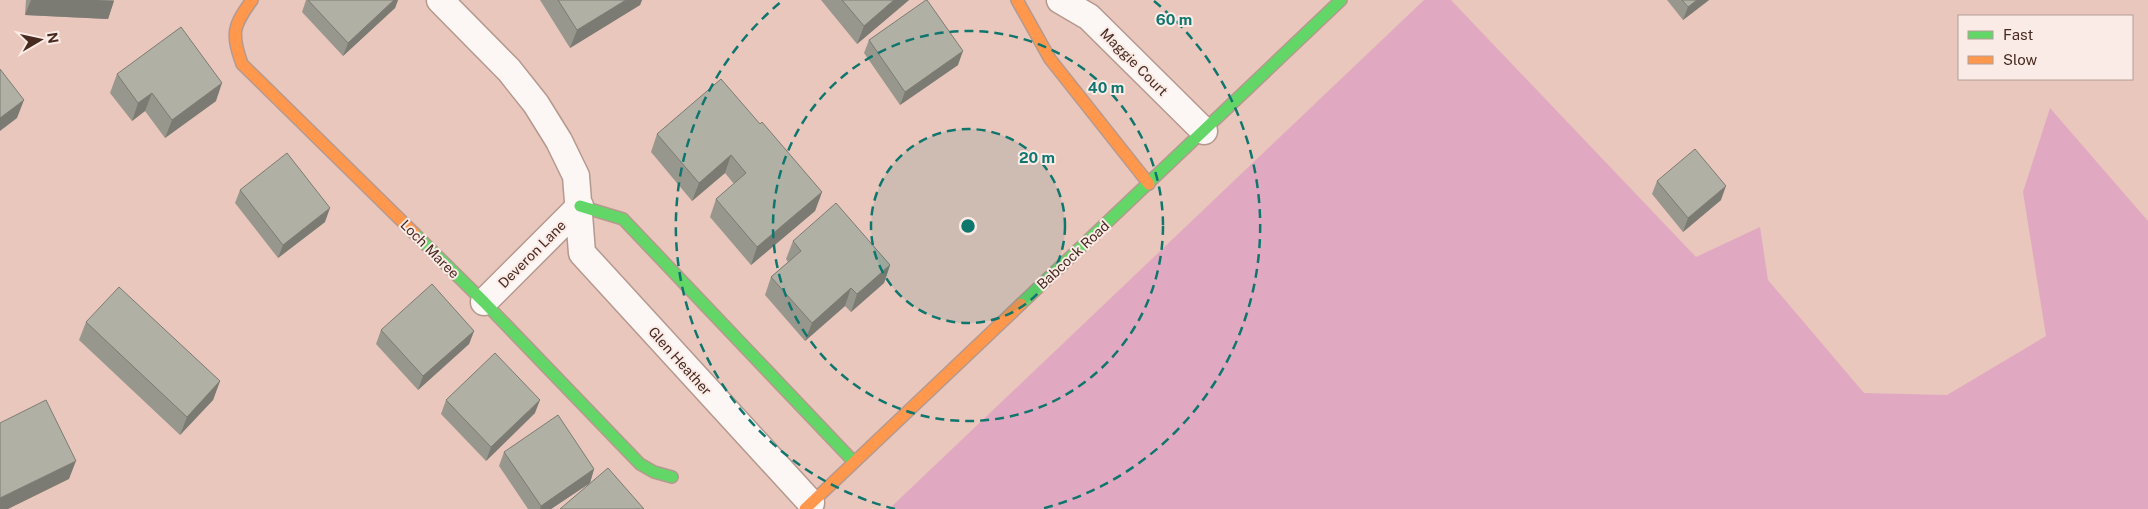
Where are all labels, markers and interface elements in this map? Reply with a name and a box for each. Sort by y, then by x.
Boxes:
text: 60 m [1156,11,1192,28]
north arrow [15,15,65,65]
legend [1958,15,2133,80]
street label: Maggie Court [1097,25,1171,99]
text: Fast [2003,26,2033,43]
text: N [44,31,62,45]
text: Slow [2003,51,2038,68]
text: 40 m [1088,79,1124,96]
text: 20 m [1019,149,1055,166]
street label: Loch Maree [397,216,463,282]
street label: Deveron Lane [495,217,569,291]
centre of rings [959,217,977,235]
street label: Babcock Road [1034,217,1112,293]
street label: Glen Heather [645,324,715,398]

